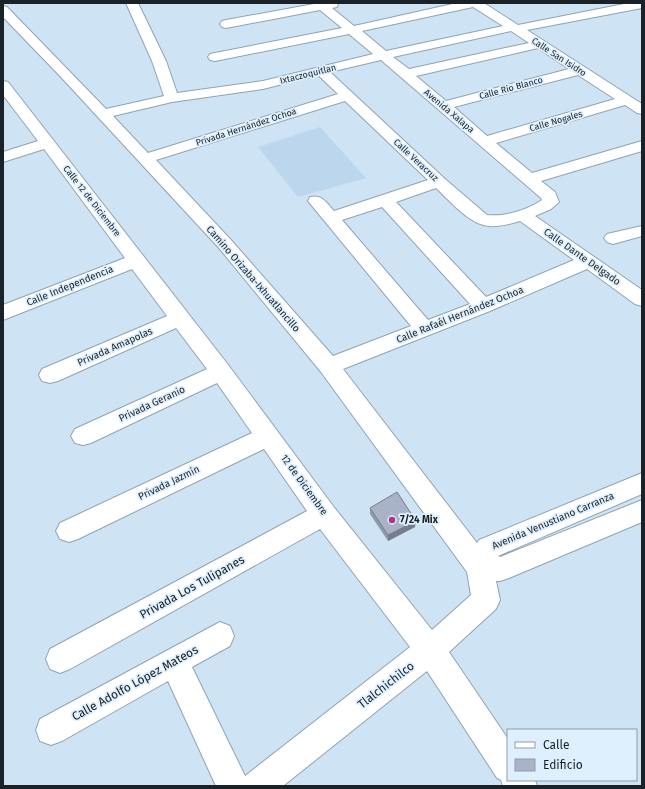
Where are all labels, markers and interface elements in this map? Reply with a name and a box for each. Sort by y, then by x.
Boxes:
street label: Calle San Isidro [530,36,588,78]
street label: Ixtaczoquitlan [279,62,337,86]
street label: Calle Río Blanco [478,75,544,101]
street label: Avenida Xalapa [422,87,476,135]
street label: Privada Hernández Ochoa [194,106,298,148]
street label: Calle Nogales [528,109,584,133]
street label: Calle Veracruz [392,137,440,183]
street label: Calle 12 de Diciembre [61,164,123,238]
street label: Camino Orizaba-Ixhuatlancillo [204,223,303,335]
street label: Calle Dante Delgado [541,226,623,288]
street label: Calle Independencia [25,263,115,309]
street label: Calle Rafaél Hernández Ochoa [395,284,525,346]
street label: Privada Amapolas [76,325,155,369]
street label: Privada Geranio [117,383,187,425]
street label: 12 de Diciembre [278,452,330,518]
street label: Privada Jazmín [136,462,202,503]
street label: Avenida Venustiano Carranza [490,490,616,552]
place label: 7/24 Mix [400,514,439,526]
marker: 7/24 Mix [387,515,397,525]
street label: Privada Los Tulipanes [137,552,247,622]
street label: Calle Adolfo López Mateos [69,642,201,724]
street label: Tlalchichilco [355,659,417,711]
legend [507,729,637,781]
text: Calle [543,738,570,752]
text: Edificio [543,758,583,772]

